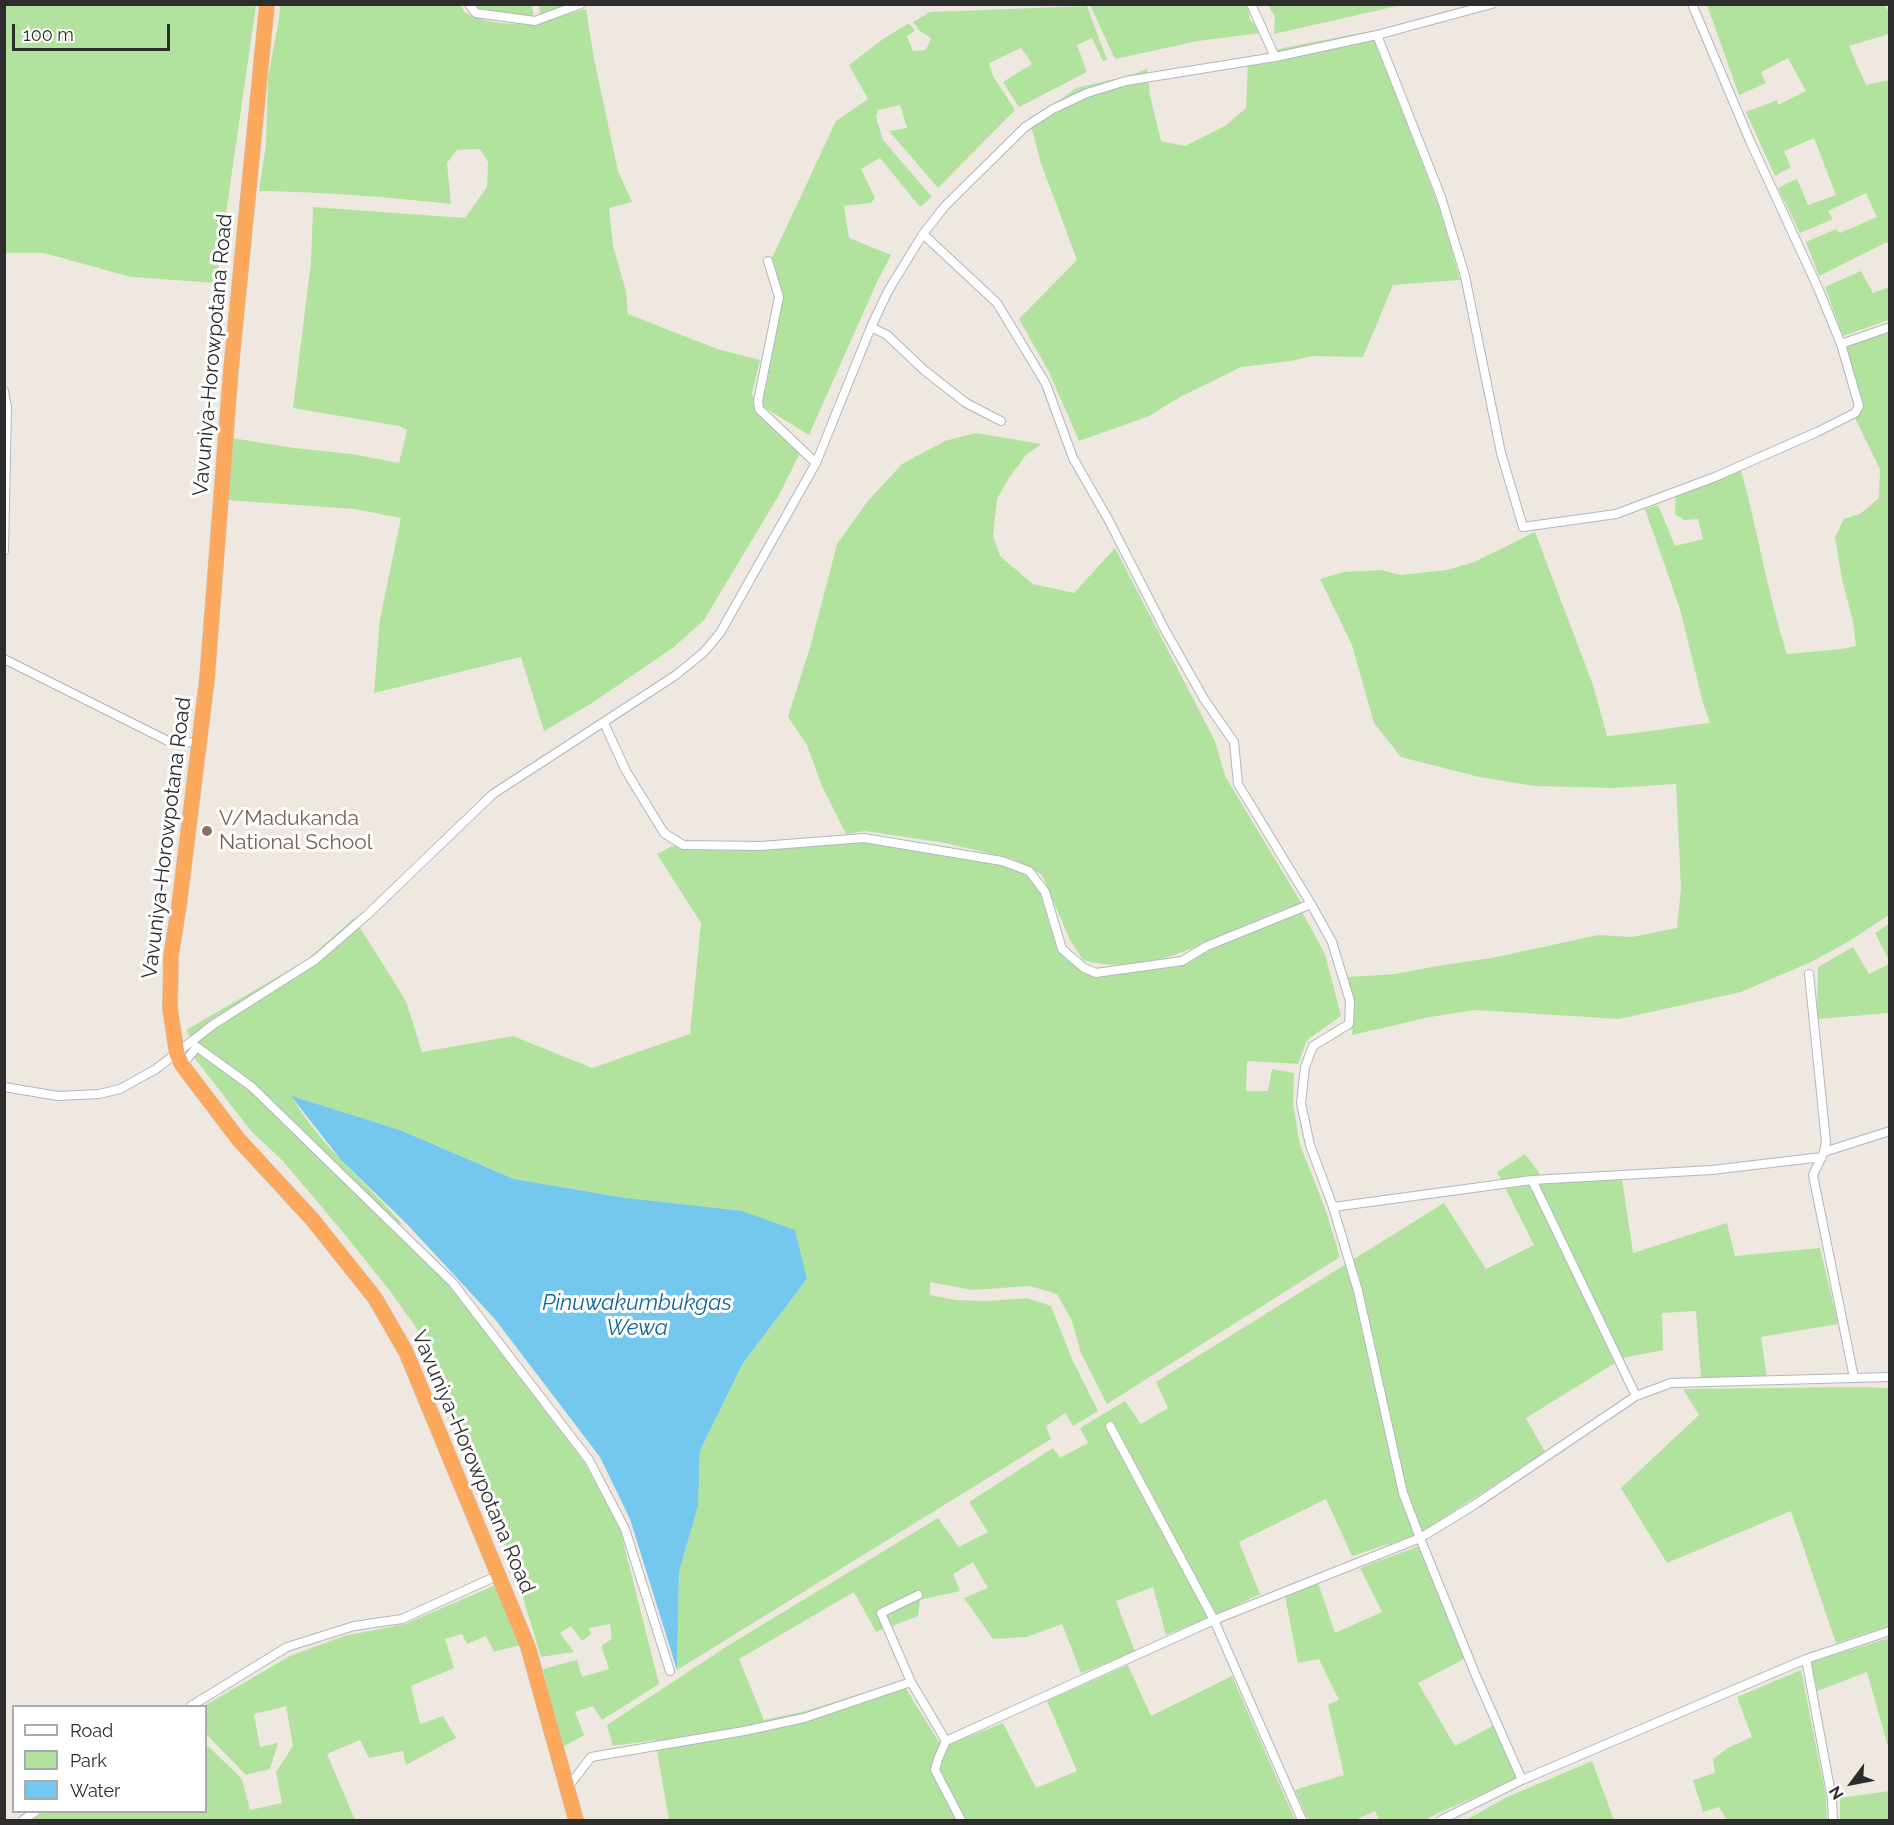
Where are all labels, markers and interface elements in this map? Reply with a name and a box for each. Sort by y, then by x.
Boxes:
scale bar [15,12,172,50]
text: 100 m [23,24,74,45]
street label: Vavuniya-Horowpotana Road [188,213,238,497]
street label: Vavuniya-Horowpotana Road [137,696,197,980]
place label: V/Madukanda National School [219,806,373,856]
marker: V/Madukanda National School [200,824,214,838]
water label: Pinuwakumbukgas Wewa [542,1290,732,1342]
street label: Vavuniya-Horowpotana Road [406,1327,540,1597]
legend [12,1705,207,1813]
text: Road [70,1720,113,1741]
text: Park [70,1750,107,1771]
north arrow [1822,1753,1882,1813]
text: Water [70,1780,120,1801]
text: N [1825,1783,1848,1803]

